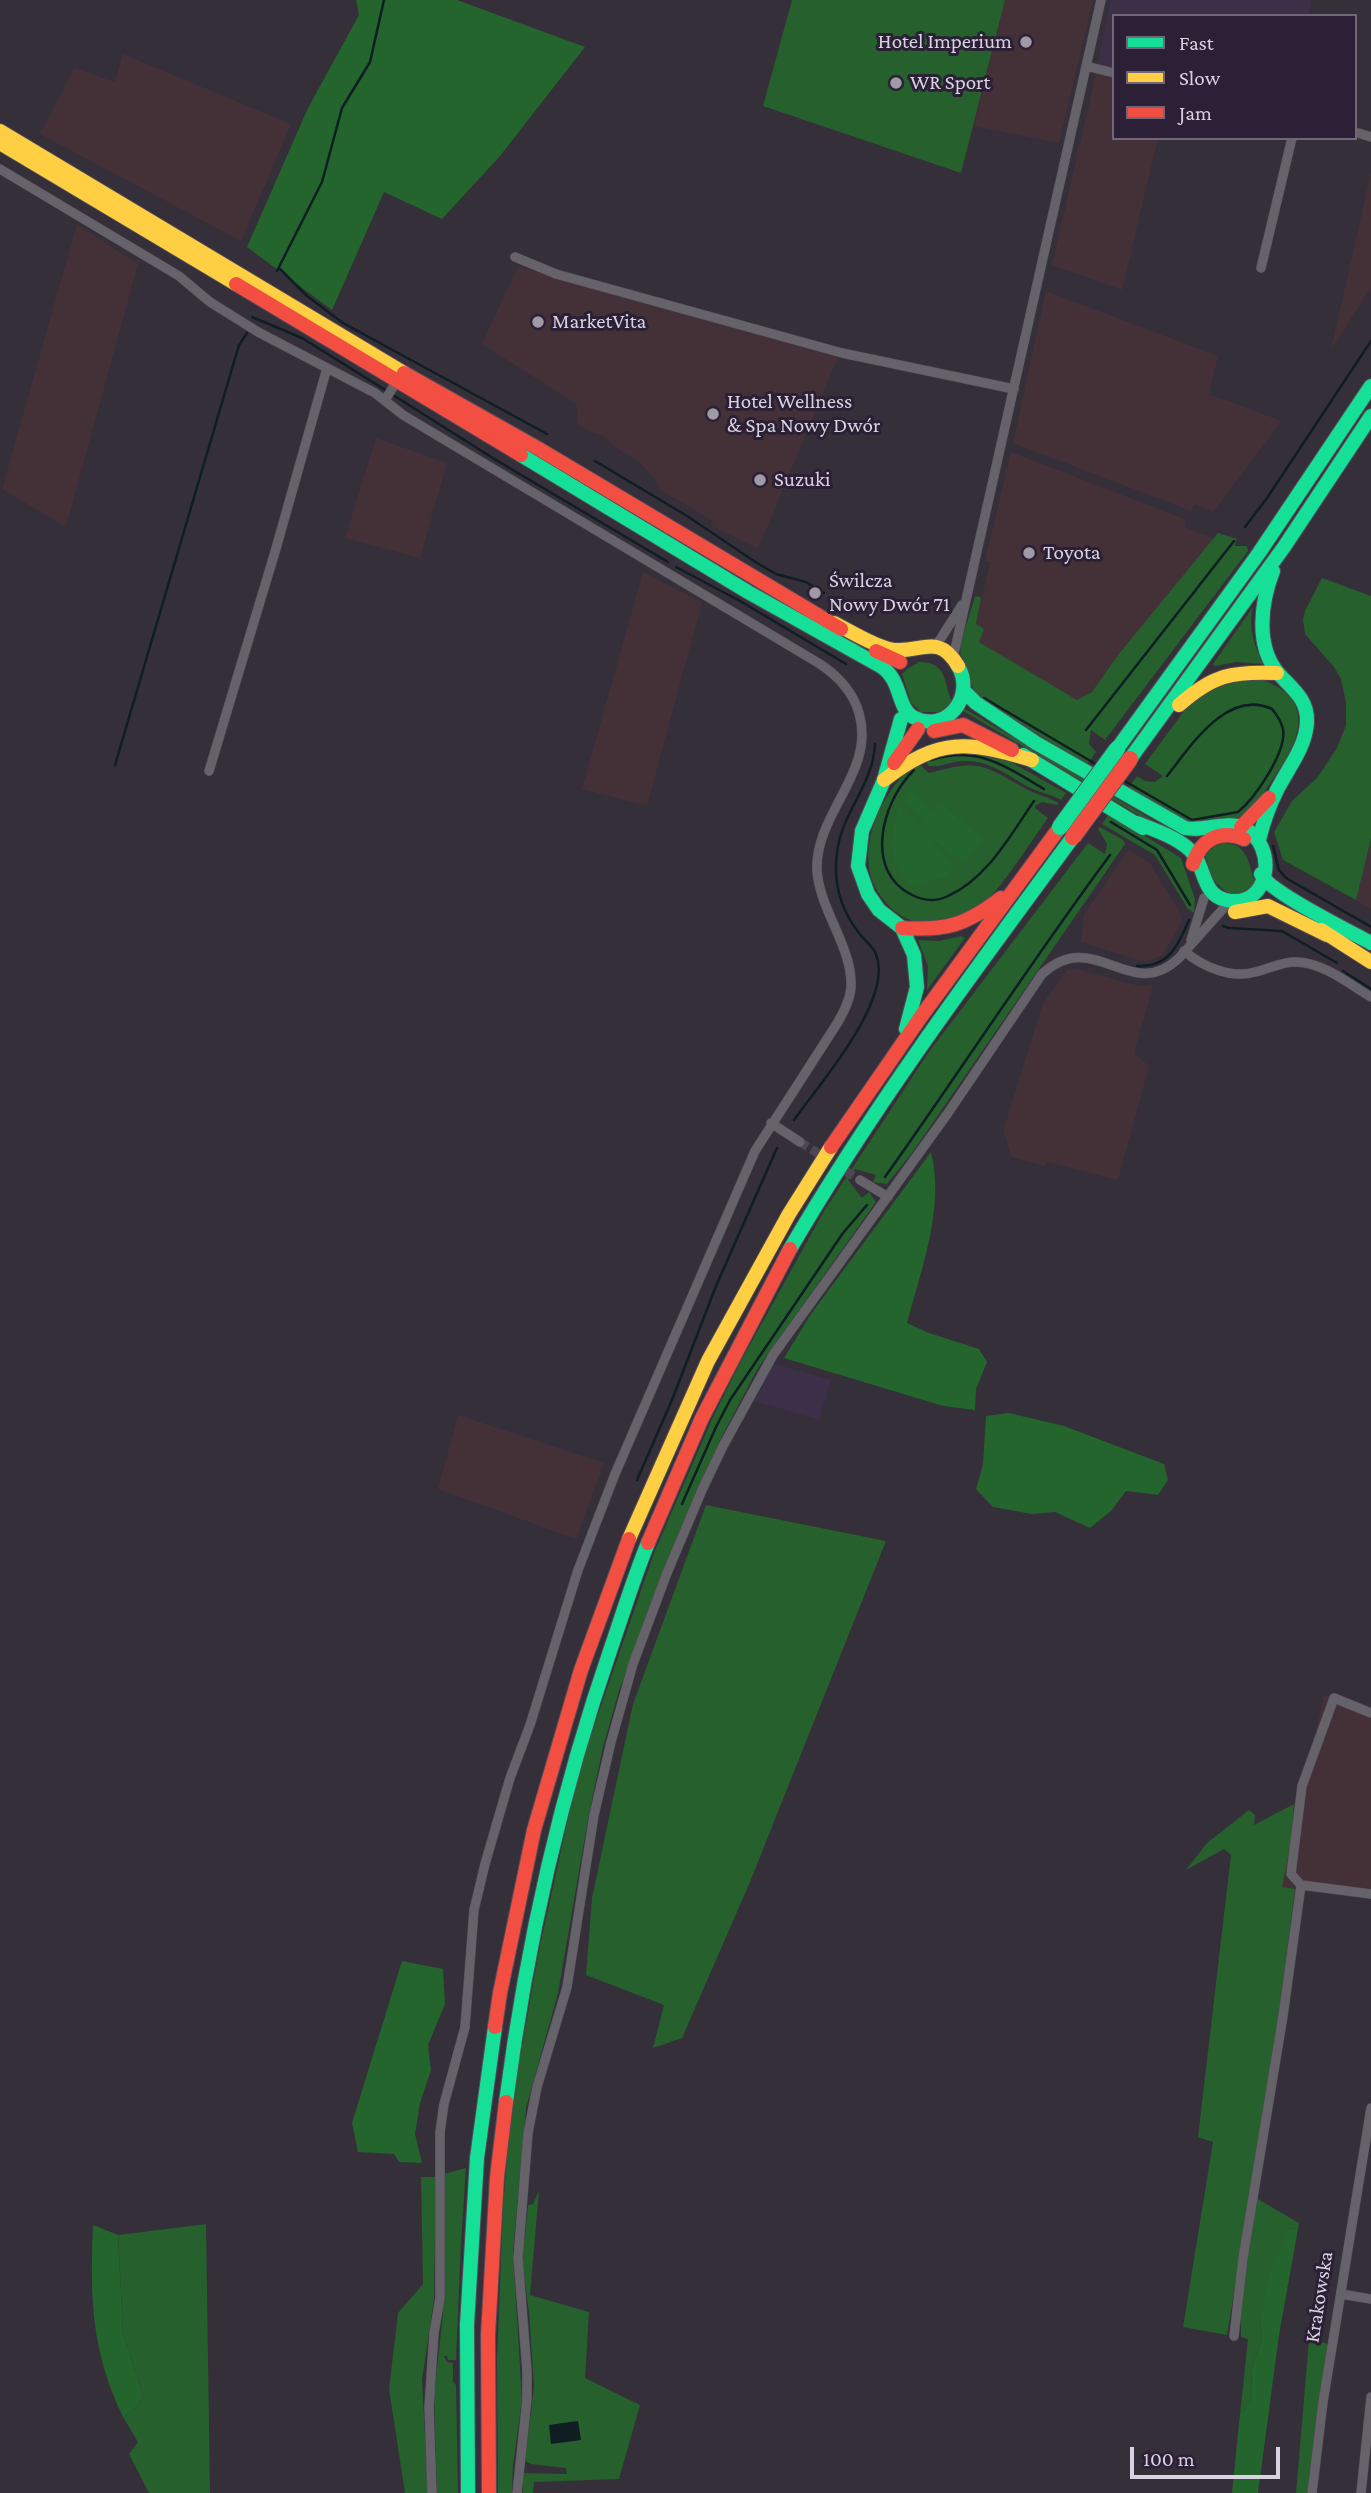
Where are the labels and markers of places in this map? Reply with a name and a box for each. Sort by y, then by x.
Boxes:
place label: Hotel Imperium [878,29,1012,55]
marker: Hotel Imperium [1018,34,1034,50]
place label: WR Sport [910,70,991,96]
marker: WR Sport [888,75,904,91]
place label: MarketVita [552,309,646,335]
marker: MarketVita [530,314,546,330]
place label: Hotel Wellness & Spa Nowy Dwór [727,389,880,439]
marker: Hotel Wellness & Spa Nowy Dwór [705,406,721,422]
place label: Suzuki [774,467,831,493]
marker: Suzuki [752,472,768,488]
place label: Toyota [1043,540,1100,566]
marker: Toyota [1021,545,1037,561]
place label: Świlcza Nowy Dwór 71 [829,568,950,618]
marker: Świlcza Nowy Dwór 71 [807,585,823,601]

